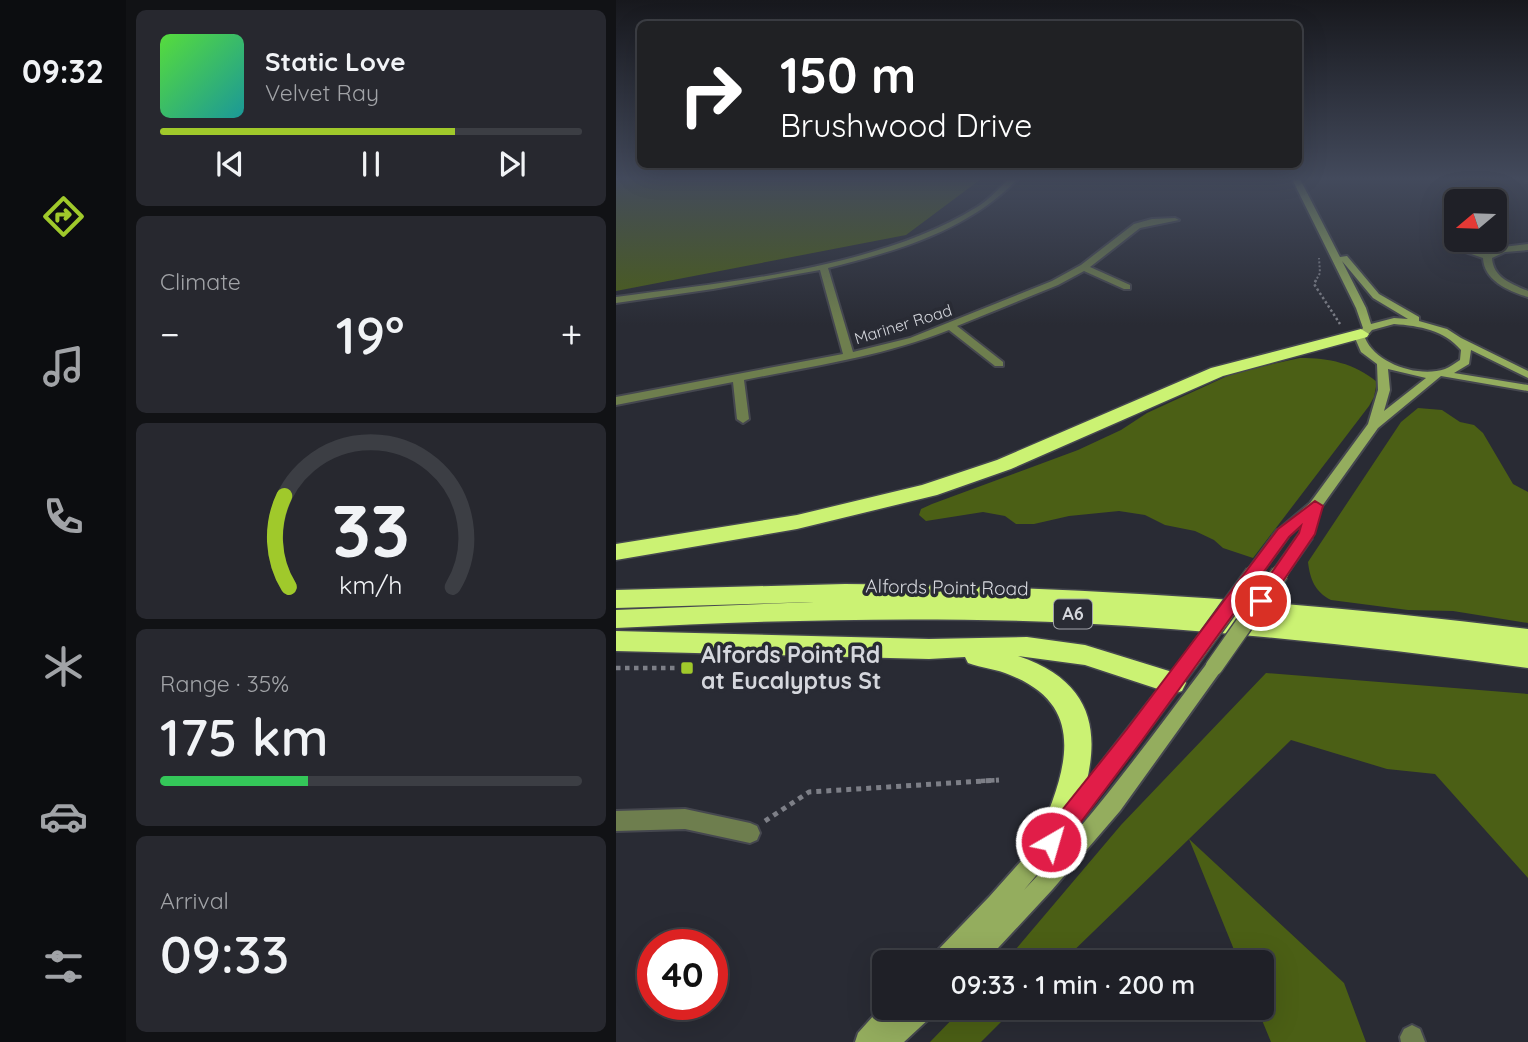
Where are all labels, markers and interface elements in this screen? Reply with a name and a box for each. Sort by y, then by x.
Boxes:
text: 150 m [780,44,916,105]
text: Static Love [265,45,406,78]
icon: right [665,49,756,140]
text: 09:32 [22,51,104,91]
text: Velvet Ray [265,78,379,107]
text: Brushwood Drive [780,105,1032,145]
icon: previous [211,145,249,183]
icon: pause [352,145,390,183]
icon: next [493,145,531,183]
north arrow [1444,189,1507,252]
map controls [1444,189,1507,252]
icon: directions [39,192,88,241]
text: Climate [160,267,241,296]
street label: Mariner Road [852,300,954,348]
text: 19° [336,302,405,367]
text: − [160,310,180,358]
text: + [561,310,582,358]
icon: music [39,342,88,391]
text: 33 [332,484,410,575]
icon: phone [39,492,88,541]
text: km/h [339,569,403,600]
pin [1231,571,1291,631]
street label: Alfords Point Road [865,574,1029,600]
icon: arrive [1242,582,1280,620]
road number: A6 [1054,600,1092,628]
place label: Alfords Point Rd at Eucalyptus St [701,640,882,695]
icon: climate [39,642,88,691]
marker: Alfords Point Rd at Eucalyptus St [679,660,695,676]
text: Range · 35% [160,669,289,698]
text: 175 km [160,704,329,769]
icon: car [39,792,88,841]
position arrow [1014,805,1088,879]
text: Arrival [160,886,229,915]
text: 09:33 [160,921,289,986]
speed limit sign: 40 [637,929,728,1020]
icon: filters [39,942,88,991]
text: 09:33 · 1 min · 200 m [951,968,1195,1001]

